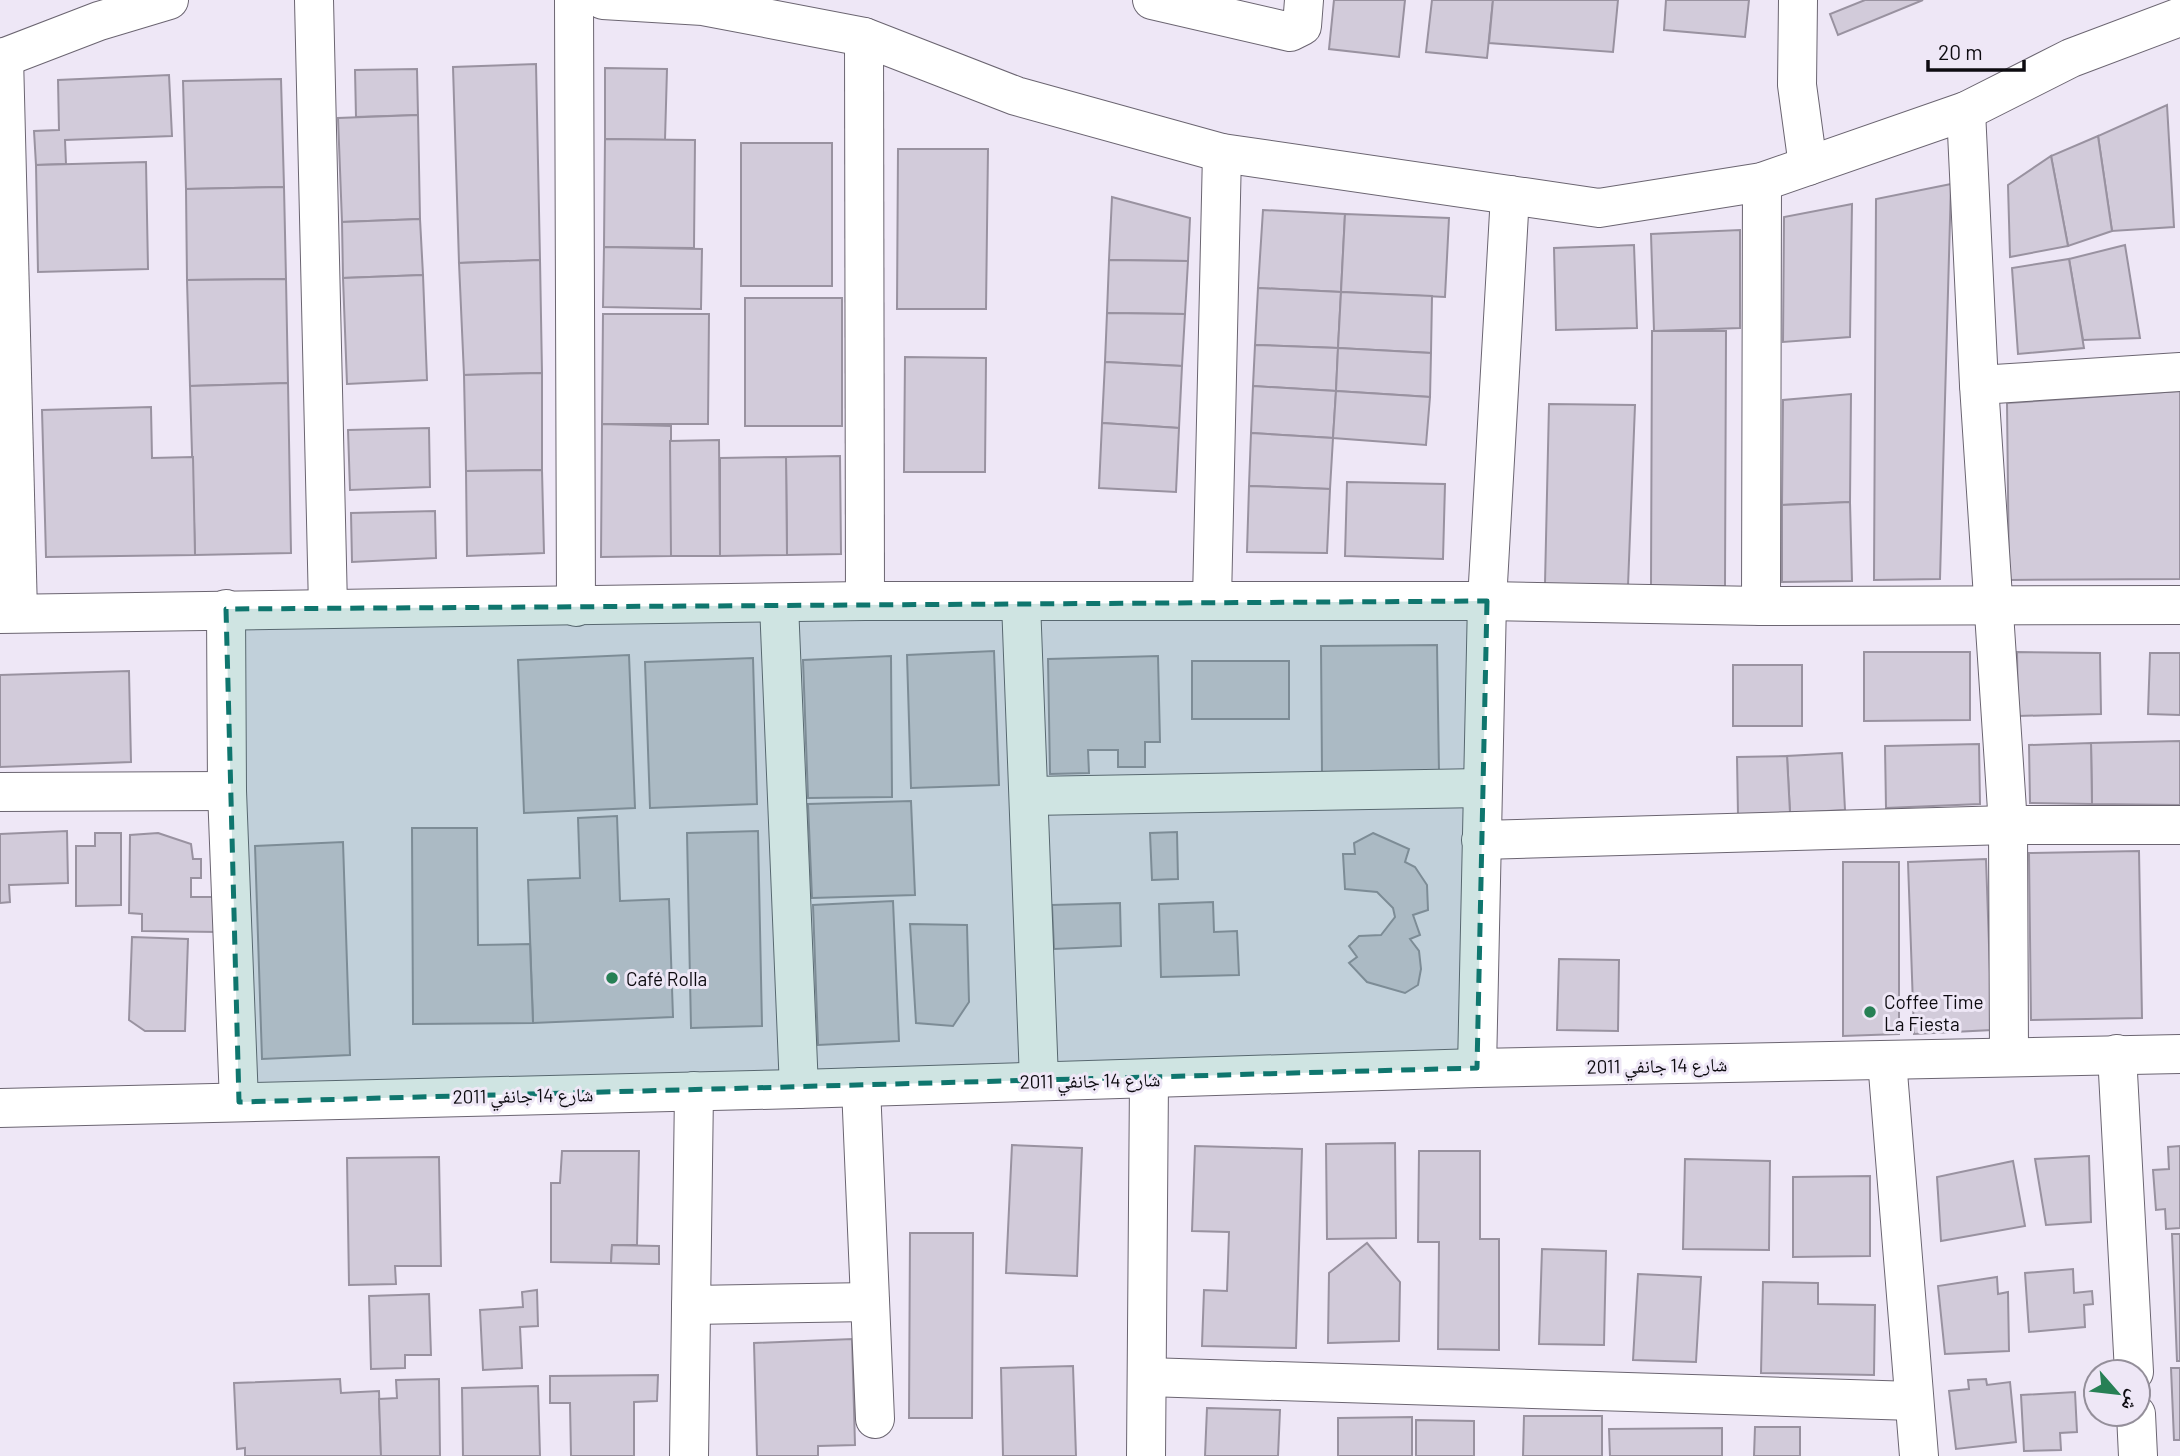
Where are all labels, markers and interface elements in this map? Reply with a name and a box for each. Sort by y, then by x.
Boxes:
scale bar [1928,28,2024,72]
text: 20 m [1938,39,1983,64]
place label: Café Rolla [626,967,707,990]
marker: Café Rolla [604,970,620,986]
place label: Coffee Time La Fiesta [1884,990,1984,1035]
marker: Coffee Time La Fiesta [1862,1004,1878,1020]
street label: شارع 14 جانفي 2011 [1586,1052,1728,1083]
street label: شارع 14 جانفي 2011 [1019,1067,1161,1098]
street label: شارع 14 جانفي 2011 [452,1082,594,1113]
north arrow [2082,1358,2152,1428]
text: ش [2117,1386,2147,1416]

